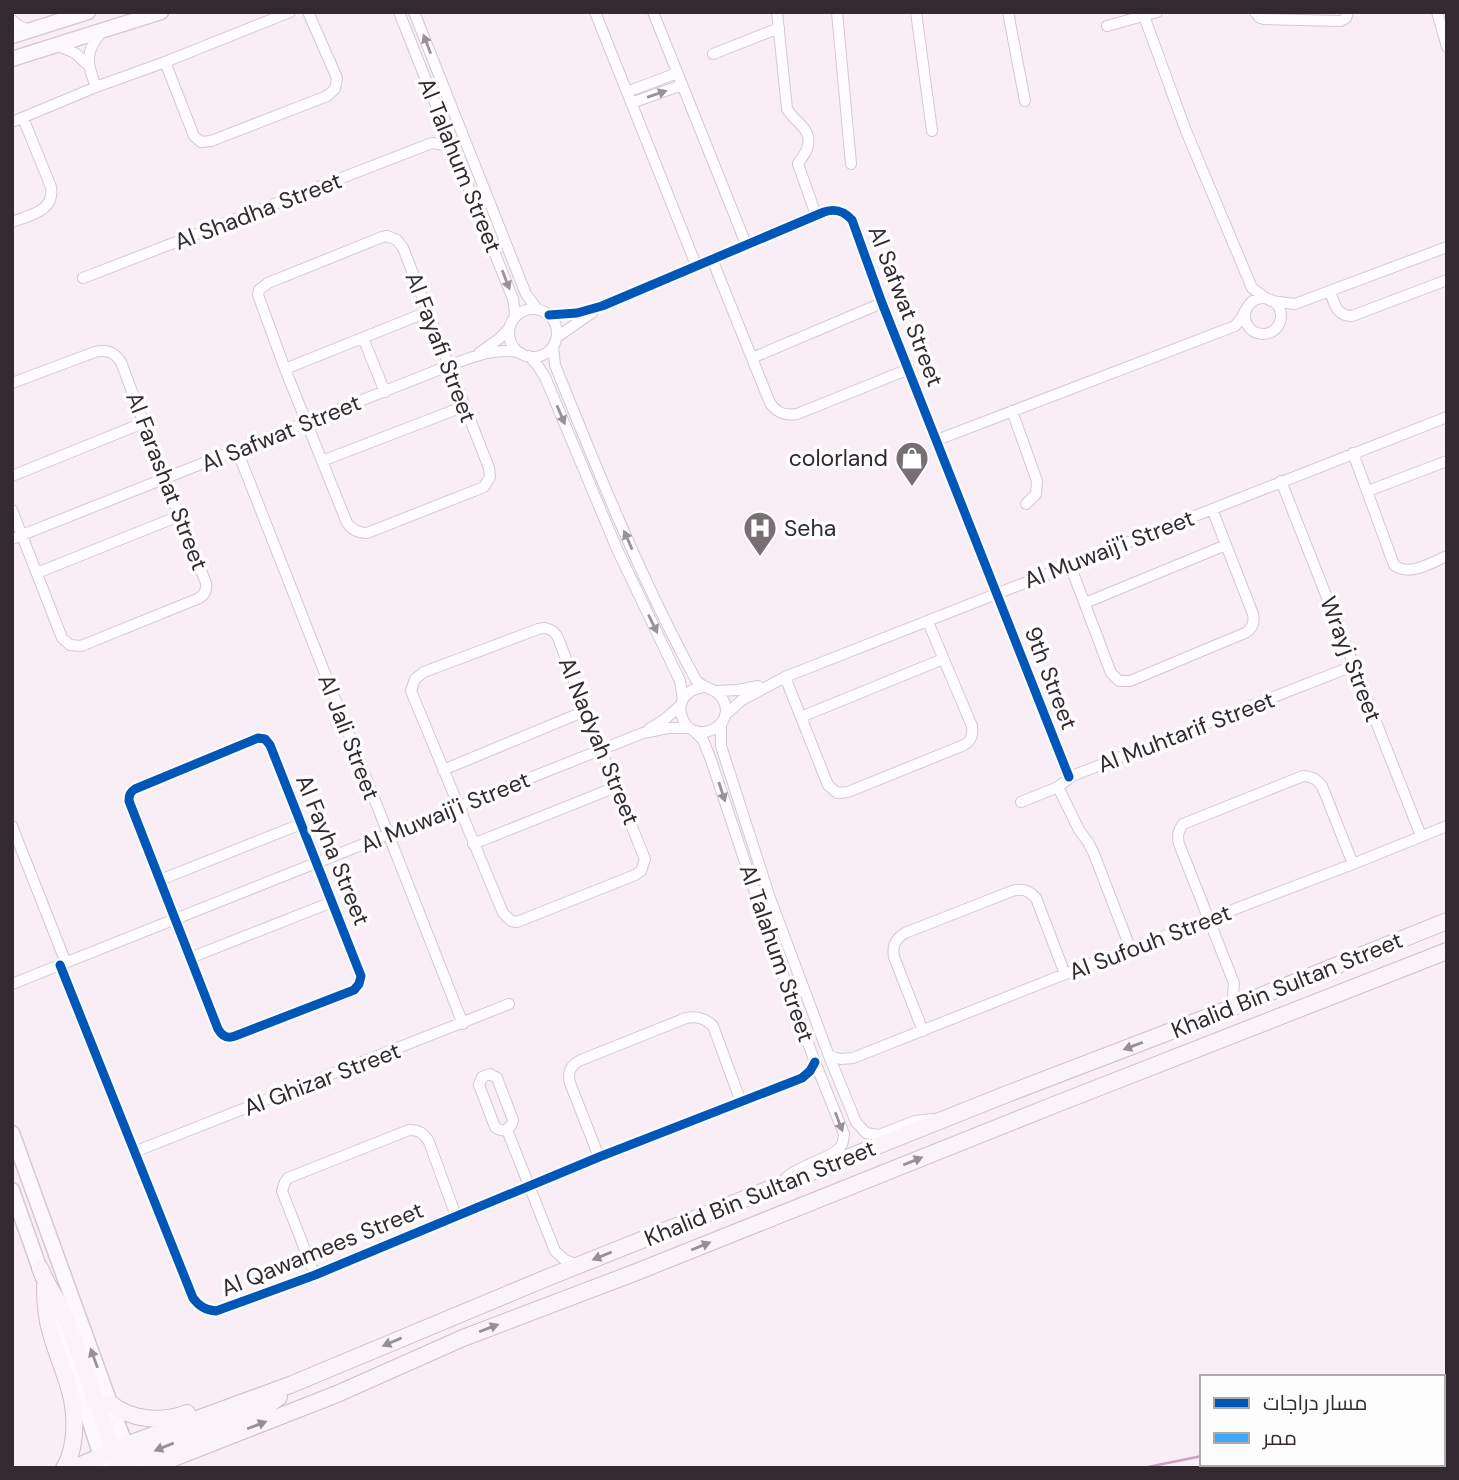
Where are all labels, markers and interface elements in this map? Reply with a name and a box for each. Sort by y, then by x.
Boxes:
one-way arrow [421,33,432,54]
street label: Al Talahum Street [411,73,509,257]
one-way arrow [646,88,667,99]
street label: Al Shadha Street [170,165,346,257]
street label: Al Safwat Street [862,221,950,391]
street label: Al Fayafi Street [398,267,484,427]
one-way arrow [500,270,511,291]
street label: Al Farashat Street [119,387,215,575]
street label: Al Safwat Street [197,387,365,479]
one-way arrow [556,405,567,426]
shop icon: colorland [893,439,931,488]
place label: colorland [789,443,888,473]
street label: Al Muwaij'i Street [1019,503,1199,595]
hospital icon: Seha [741,509,779,558]
place label: Seha [784,513,836,543]
one-way arrow [622,530,634,550]
street label: Wrayj Street [1313,592,1389,726]
one-way arrow [647,614,658,634]
street label: 9th Street [1018,622,1084,734]
street label: Al Nadyah Street [552,653,646,829]
street label: Al Jali Street [311,670,387,804]
street label: Al Muhtarif Street [1093,684,1279,780]
street label: Al Muwaij'i Street [356,764,534,860]
street label: Al Fayha Street [289,770,377,930]
one-way arrow [717,782,728,803]
street label: Al Talahum Street [733,860,821,1046]
street label: Al Sufouh Street [1064,897,1236,987]
street label: Khalid Bin Sultan Street [1167,925,1407,1045]
street label: Al Ghizar Street [239,1035,405,1123]
one-way arrow [1122,1040,1143,1051]
one-way arrow [834,1111,845,1132]
street label: Khalid Bin Sultan Street [640,1133,880,1253]
one-way arrow [902,1156,923,1167]
street label: Al Qawamees Street [216,1195,428,1303]
one-way arrow [691,1241,712,1252]
one-way arrow [592,1250,613,1261]
one-way arrow [479,1323,500,1334]
one-way arrow [382,1336,402,1348]
one-way arrow [88,1348,99,1369]
legend [1200,1375,1445,1466]
text: مسار دراجات [1263,1389,1368,1417]
one-way arrow [246,1419,267,1430]
text: ممر [1262,1424,1297,1452]
one-way arrow [154,1441,175,1452]

